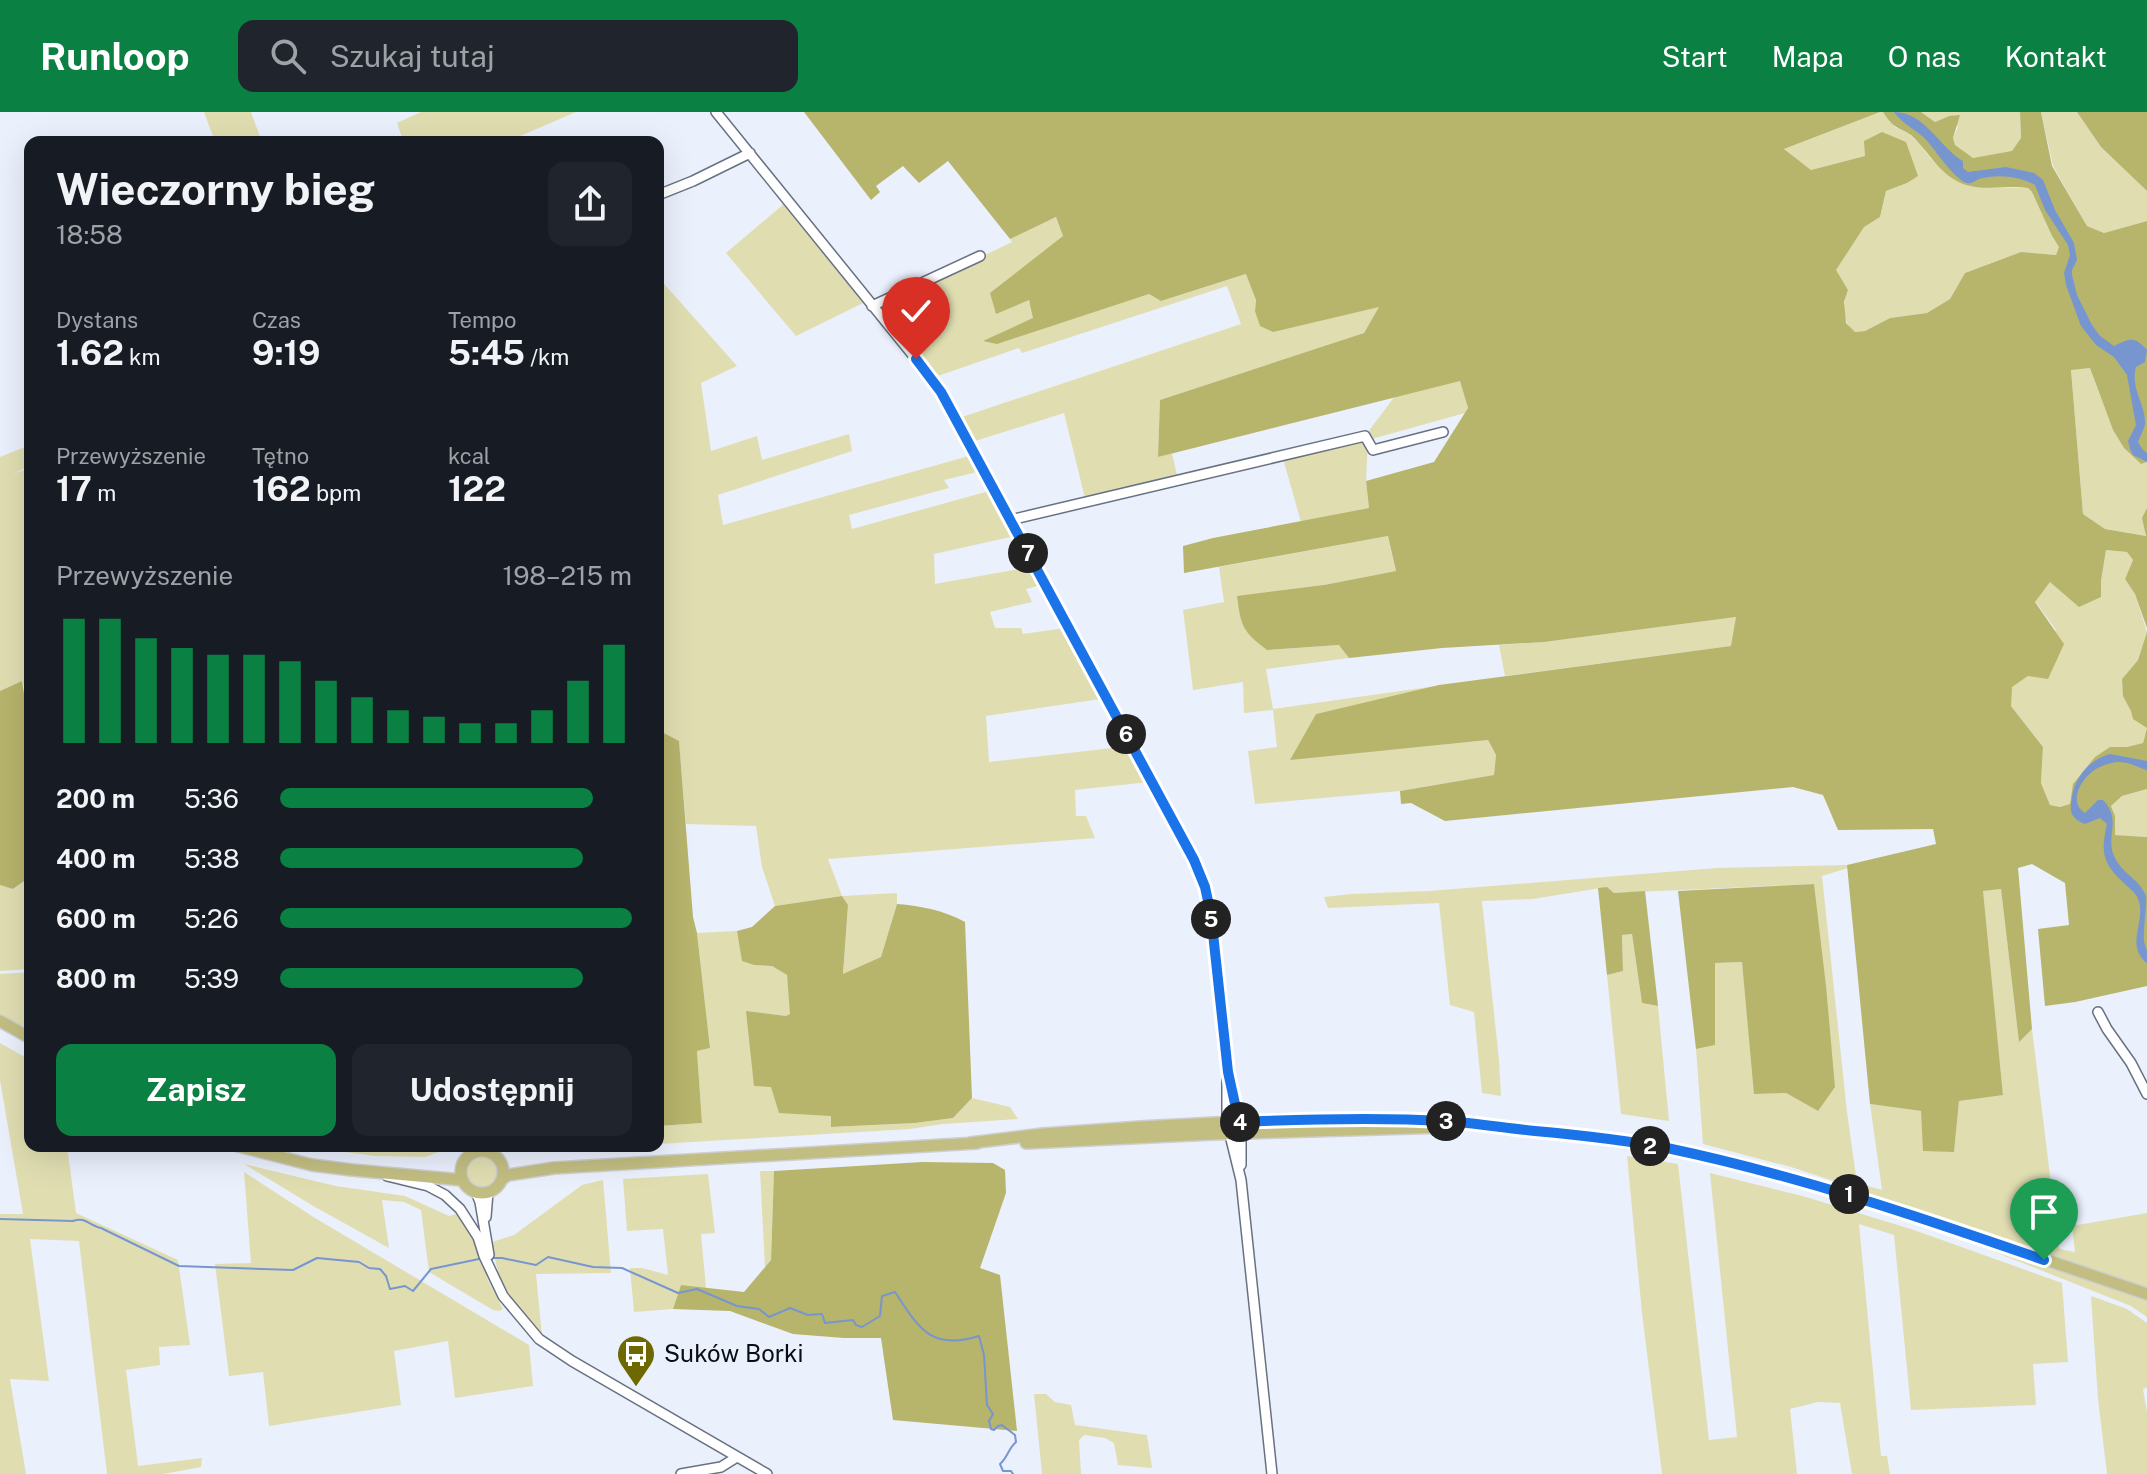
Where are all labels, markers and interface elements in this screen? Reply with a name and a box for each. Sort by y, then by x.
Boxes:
search box [238,20,798,92]
text: Runloop [40,34,190,79]
icon: search [266,34,310,78]
text: Szukaj tutaj [330,38,495,74]
text: Start [1662,40,1728,73]
text: Mapa [1772,40,1844,73]
text: O nas [1888,40,1961,73]
text: Kontakt [2005,40,2107,73]
button: share [548,162,632,246]
text: Wieczorny bieg [56,163,375,215]
text: 18:58 [56,219,123,250]
pin [882,277,950,359]
icon: check [894,289,938,333]
text: Dystans [56,307,138,333]
text: Czas [252,307,301,333]
text: Tempo [448,307,517,333]
text: 1.62 [56,333,124,373]
text: 9:19 [252,333,321,373]
text: 5:45 [448,333,525,373]
text: km [124,344,161,370]
text: /km [525,344,569,370]
text: Przewyższenie [56,443,206,469]
text: Tętno [252,443,309,469]
text: kcal [448,443,490,469]
text: 17 [56,469,92,509]
text: 162 [252,469,311,509]
text: 122 [448,469,506,509]
text: m [92,480,116,506]
text: bpm [311,480,361,506]
pin: 7 [1008,533,1048,573]
text: 7 [1021,540,1035,566]
text: Przewyższenie [56,560,233,591]
text: 198–215 m [503,560,632,591]
pin: 6 [1106,714,1146,754]
text: 6 [1119,721,1133,747]
text: 200 m [56,783,135,814]
text: 5:36 [184,783,239,814]
text: 400 m [56,843,136,874]
text: 5:38 [184,843,240,874]
pin: 5 [1191,899,1231,939]
text: 600 m [56,903,136,934]
text: 5:26 [184,903,239,934]
text: 5 [1204,906,1218,932]
text: 800 m [56,963,136,994]
text: 5:39 [184,963,239,994]
button: Zapisz [56,1044,336,1136]
button: Udostępnij [352,1044,632,1136]
pin: 3 [1426,1101,1466,1141]
pin: 4 [1220,1102,1260,1142]
text: 3 [1439,1108,1453,1134]
text: 4 [1233,1109,1247,1135]
pin: 2 [1630,1126,1670,1166]
text: 2 [1643,1133,1657,1159]
pin: 1 [1829,1174,1869,1214]
pin [2010,1178,2078,1260]
text: 1 [1844,1181,1854,1207]
icon: arrive [2022,1190,2066,1234]
bus stop icon: Suków Borki [615,1333,657,1388]
place label: Suków Borki [664,1339,804,1367]

